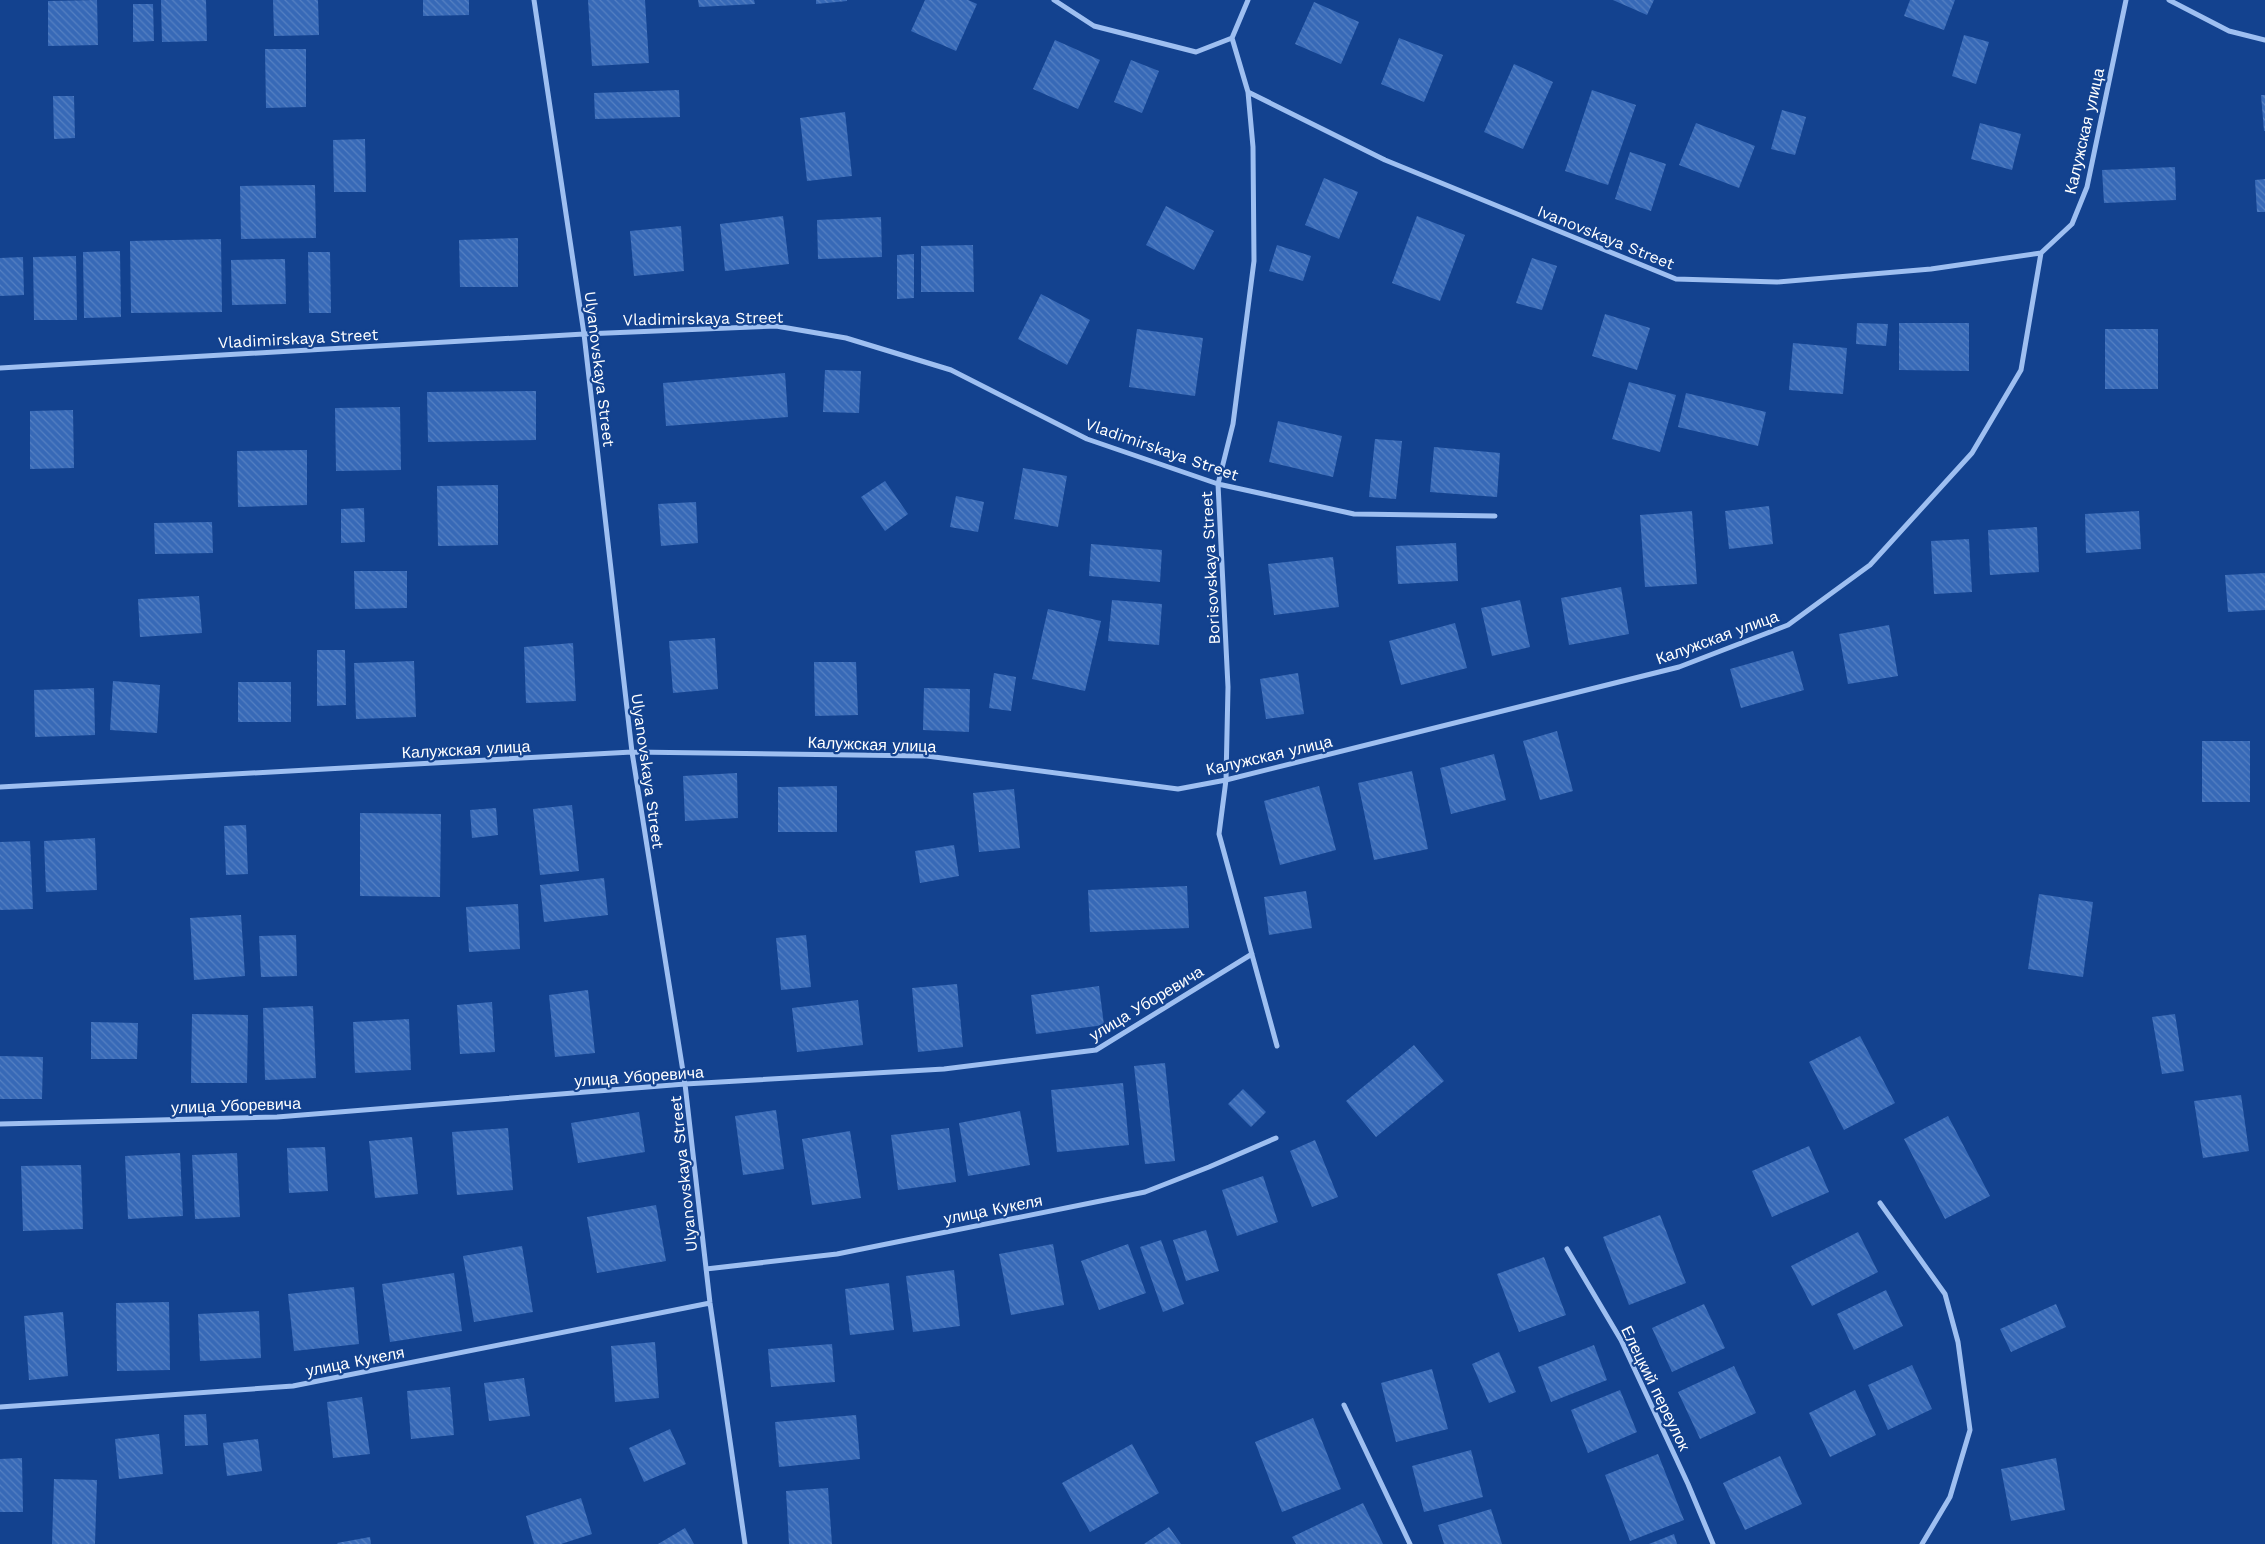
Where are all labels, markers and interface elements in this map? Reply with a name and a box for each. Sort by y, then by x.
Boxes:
street label: Калужская улица [2061,66,2108,196]
street label: Ivanovskaya Street [1535,201,1677,274]
street label: Ulyanovskaya Street [581,290,619,448]
street label: Vladimirskaya Street [623,308,784,329]
street label: Vladimirskaya Street [217,325,379,352]
street label: Vladimirskaya Street [1083,414,1241,485]
street label: Borisovskaya Street [1197,491,1224,645]
street label: Калужская улица [1653,606,1781,668]
street label: Ulyanovskaya Street [627,692,668,850]
street label: Калужская улица [1204,732,1334,779]
street label: Калужская улица [807,733,937,756]
street label: Калужская улица [401,737,531,762]
street label: улица Уборевича [1086,962,1207,1045]
street label: улица Уборевича [574,1062,705,1091]
street label: улица Уборевича [171,1094,301,1117]
street label: Ulyanovskaya Street [666,1095,701,1253]
street label: улица Кукеля [942,1191,1044,1228]
street label: Елецкий переулок [1617,1323,1694,1455]
street label: улица Кукеля [304,1343,406,1380]

